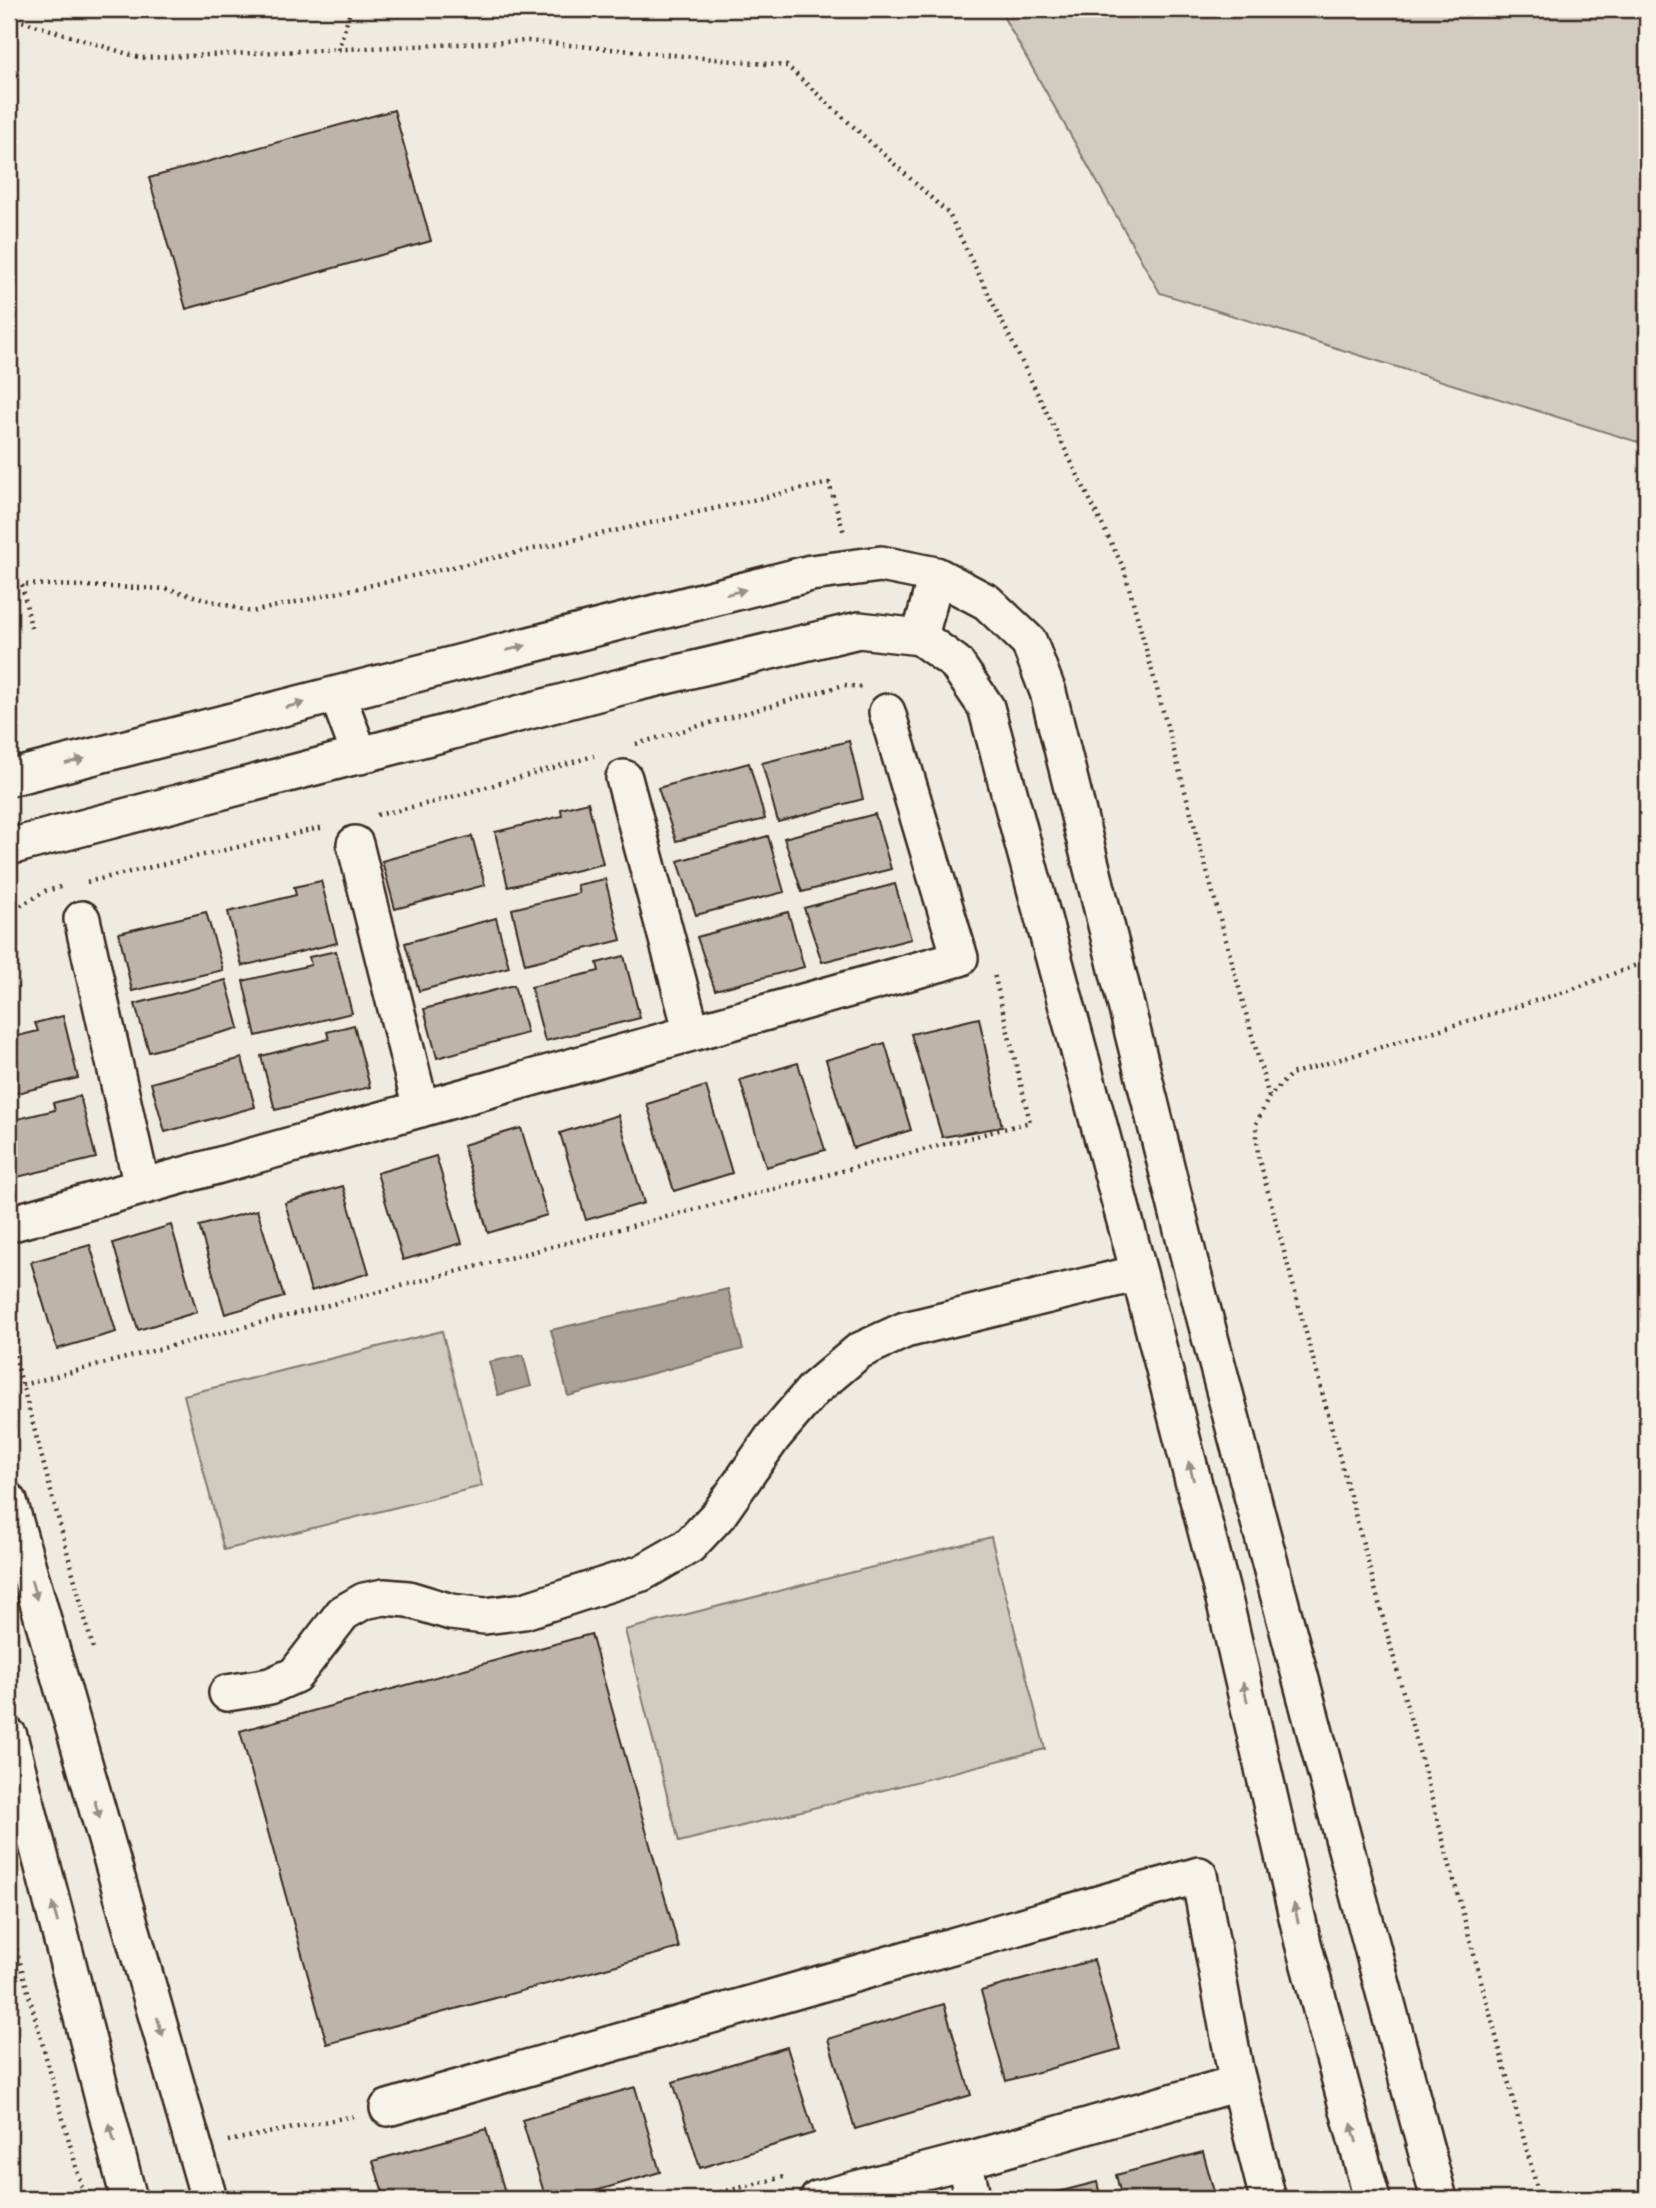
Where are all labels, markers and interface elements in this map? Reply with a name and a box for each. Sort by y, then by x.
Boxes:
one-way arrow [725,586,747,597]
one-way arrow [505,642,527,653]
one-way arrow [284,699,306,710]
one-way arrow [64,755,86,766]
one-way arrow [1185,1460,1196,1482]
one-way arrow [30,1580,40,1601]
one-way arrow [1240,1680,1251,1702]
one-way arrow [92,1798,103,1820]
one-way arrow [49,1902,60,1924]
one-way arrow [1291,1902,1302,1924]
one-way arrow [155,2017,165,2038]
one-way arrow [106,2122,117,2144]
one-way arrow [1348,2122,1359,2144]

